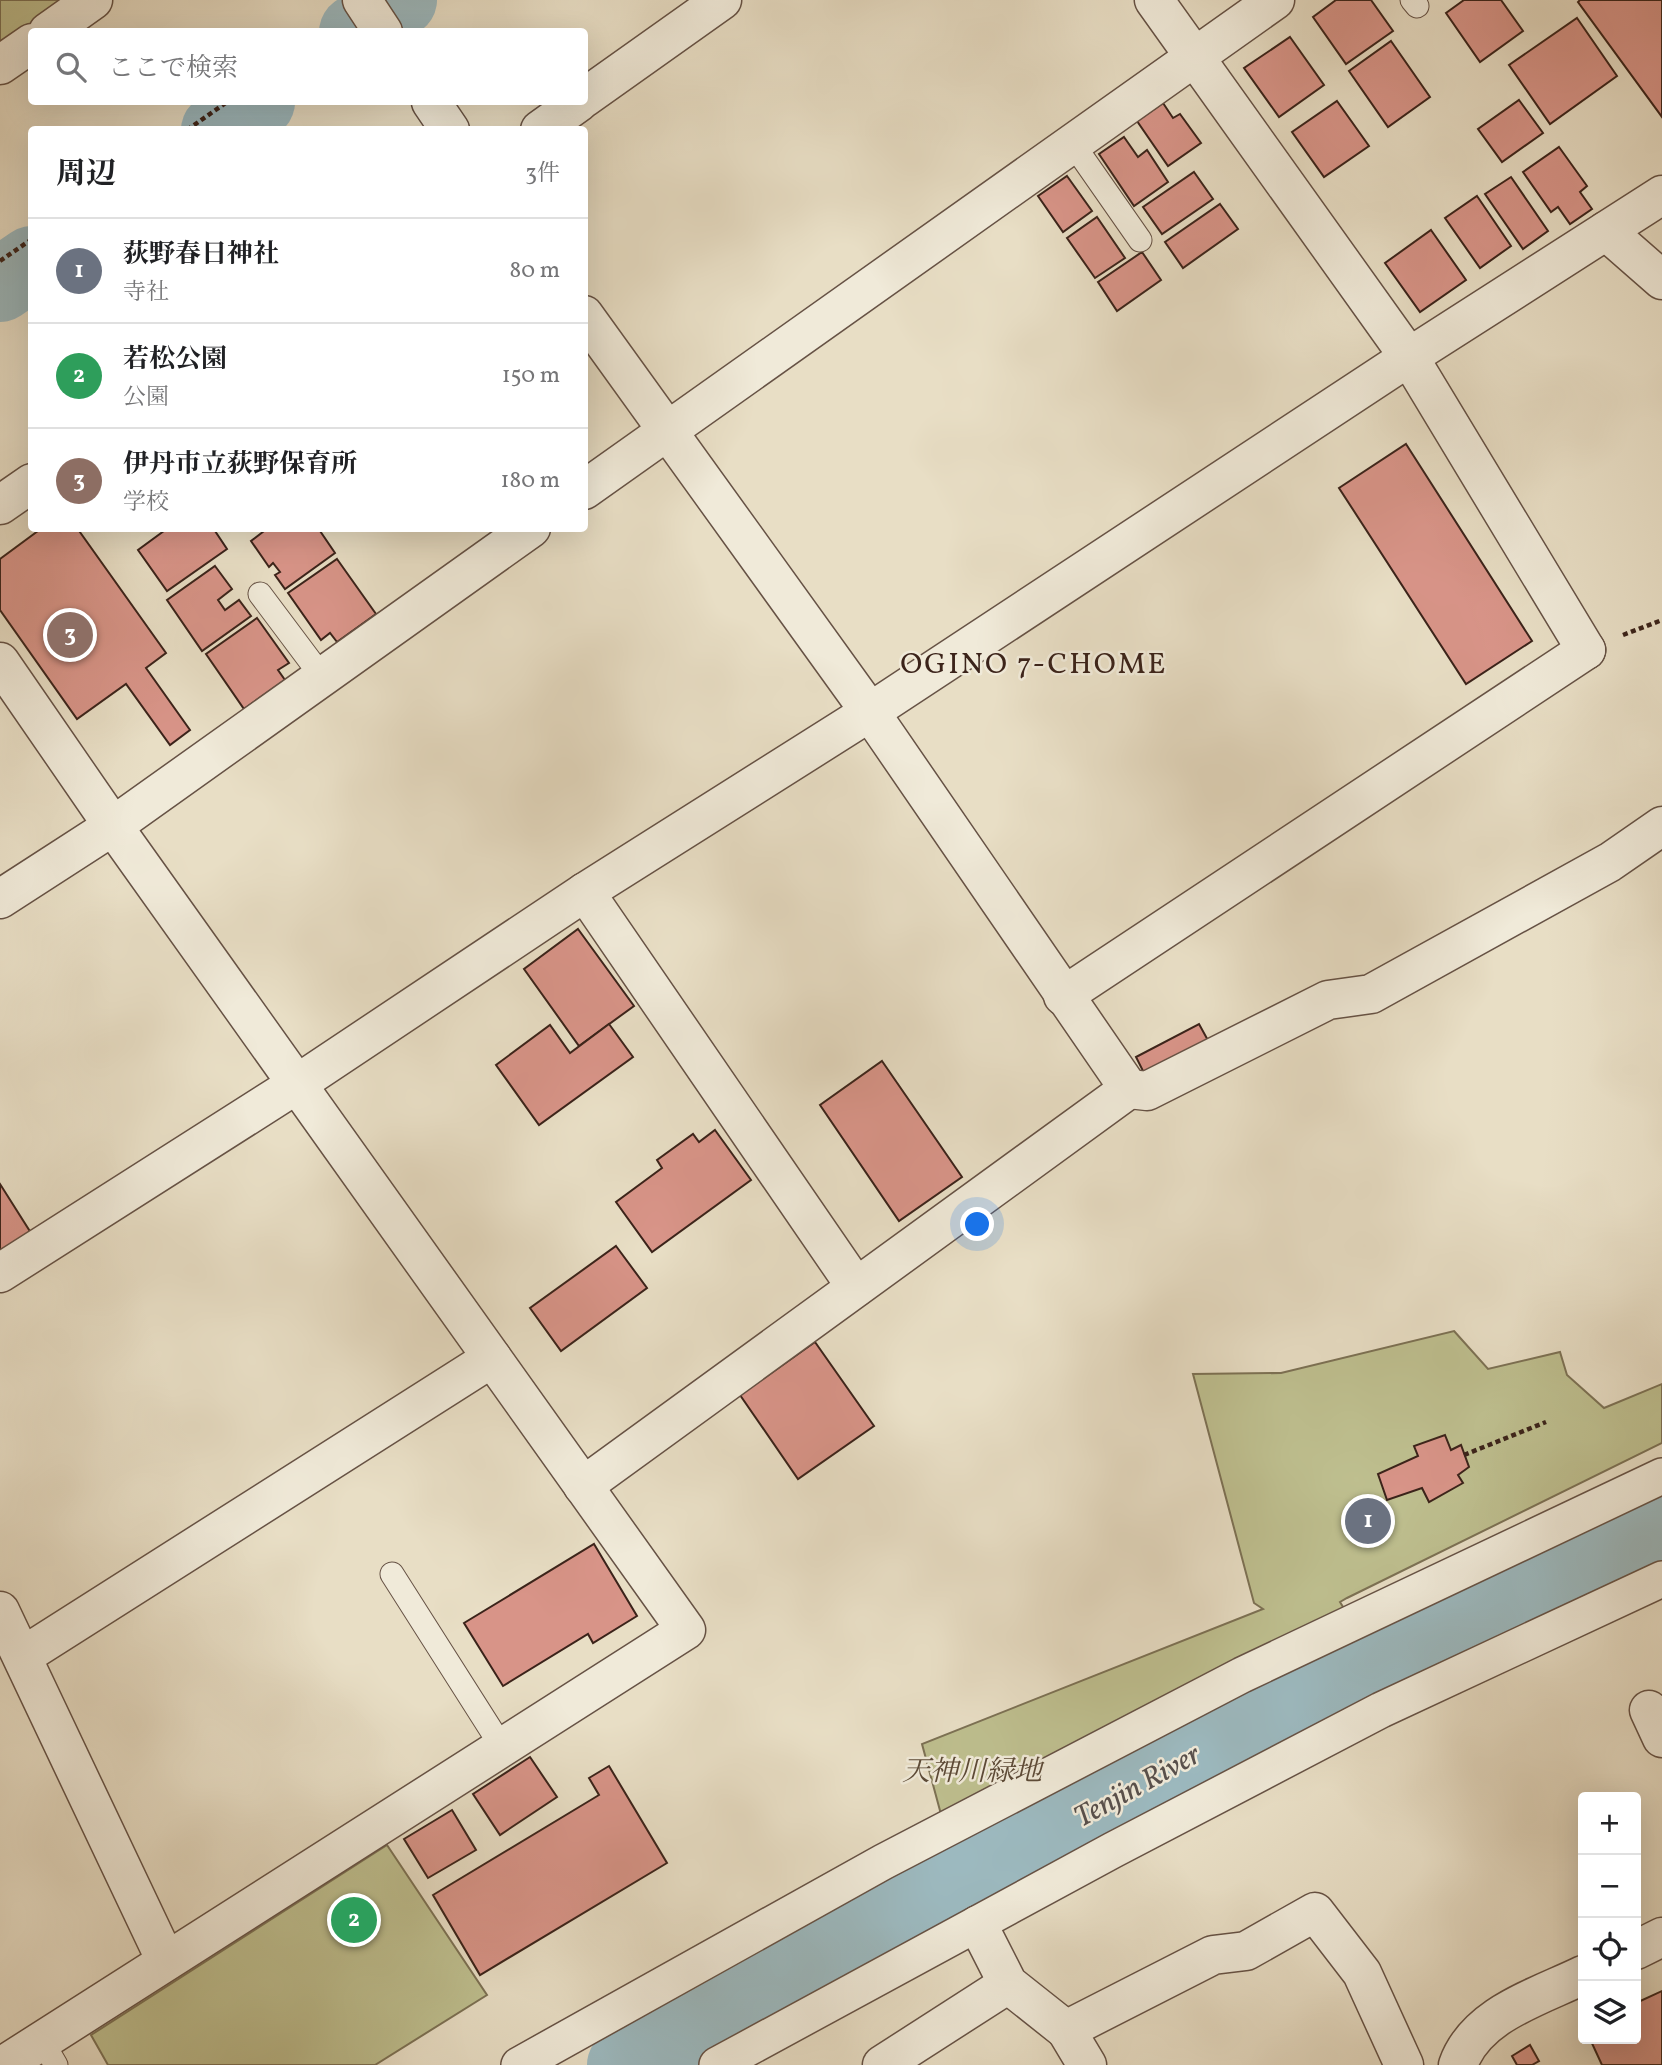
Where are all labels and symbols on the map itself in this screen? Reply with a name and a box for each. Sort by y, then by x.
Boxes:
pin: 3 [47,609,93,661]
district label: OGINO 7-CHOME [900,644,1168,686]
your location [960,1207,994,1241]
pin: 1 [1345,1495,1391,1547]
water label: Tenjin River [1067,1734,1210,1839]
park label: 天神川緑地 [902,1753,1045,1792]
pin: 2 [331,1894,377,1946]

